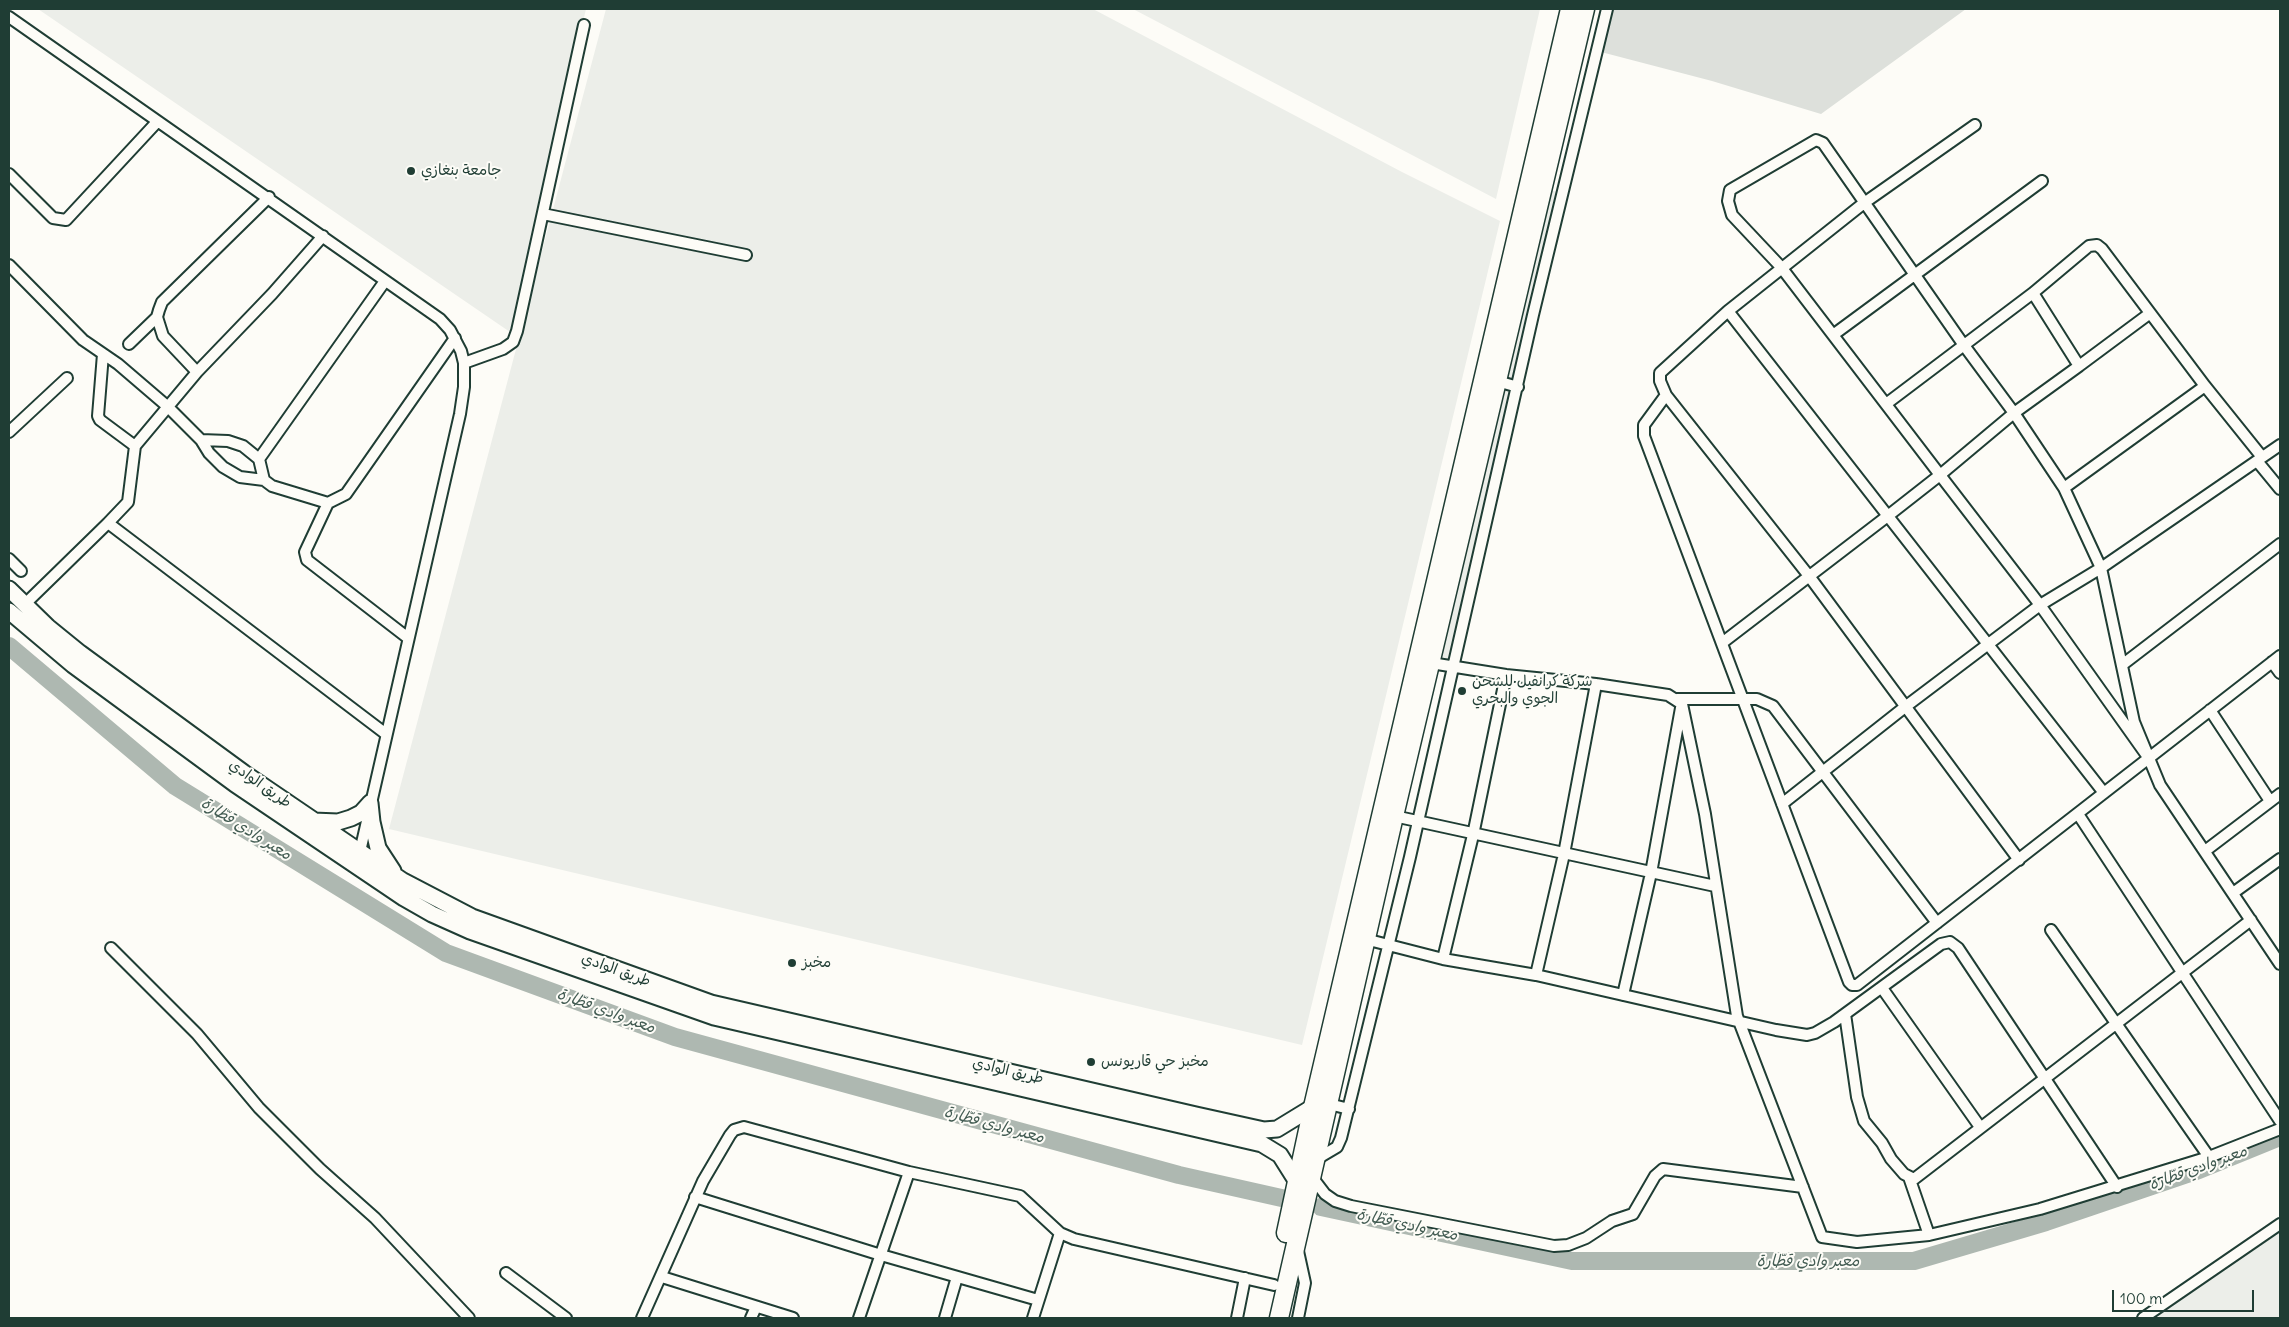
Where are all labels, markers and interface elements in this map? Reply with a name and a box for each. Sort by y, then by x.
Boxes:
place label: جامعة بنغازي [421,162,502,180]
marker: جامعة بنغازي [405,165,417,177]
place label: شركة كرانفيل للشحن الجوي والبحري [1472,673,1593,708]
marker: شركة كرانفيل للشحن الجوي والبحري [1456,685,1468,697]
street label: طريق الوادي [225,756,295,812]
water label: معبر وادي قطّارة [197,794,295,864]
street label: طريق الوادي [579,949,653,991]
place label: مخبز [802,954,831,972]
marker: مخبز [786,957,798,969]
water label: معبر وادي قطّارة [554,984,658,1038]
place label: مخبز حي قاريونس [1101,1053,1209,1071]
street label: طريق الوادي [971,1054,1045,1088]
marker: مخبز حي قاريونس [1085,1056,1097,1068]
water label: معبر وادي قطّارة [942,1102,1046,1148]
water label: معبر وادي قطّارة [2146,1141,2250,1195]
water label: معبر وادي قطّارة [1355,1205,1459,1245]
water label: معبر وادي قطّارة [1757,1251,1859,1271]
scale bar [2114,1280,2256,1312]
text: 100 m [2120,1289,2162,1308]

